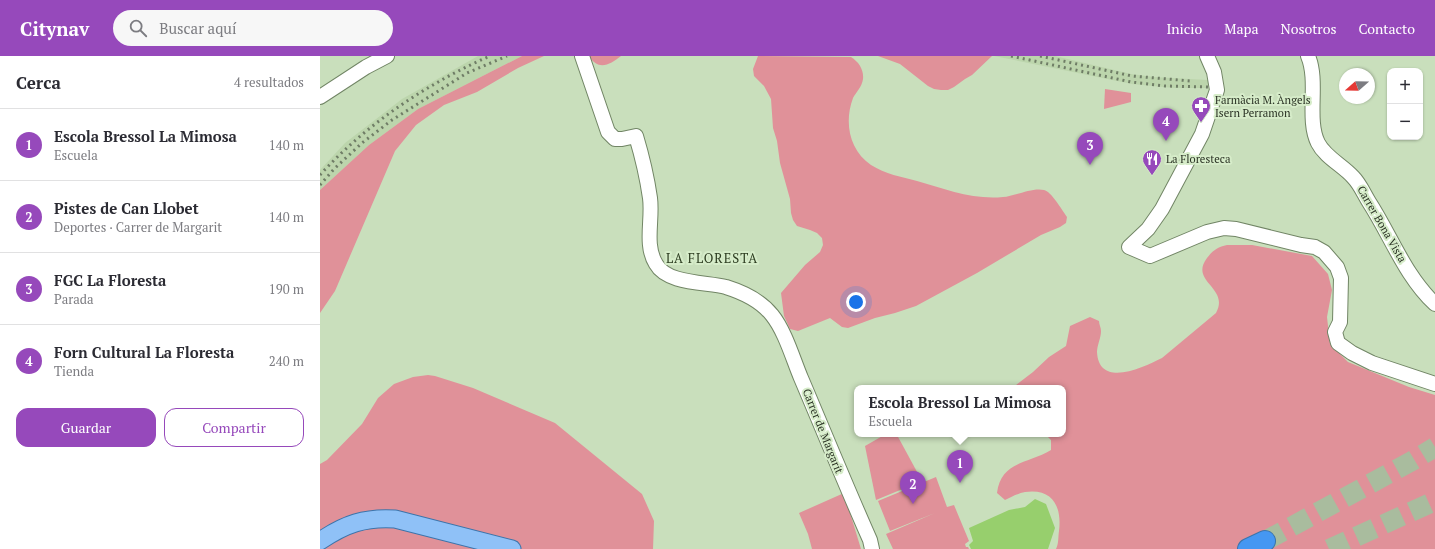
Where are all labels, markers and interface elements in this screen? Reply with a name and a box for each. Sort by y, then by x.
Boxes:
search box [113,10,393,46]
text: Citynav [20,16,89,41]
icon: search [127,17,149,39]
text: Buscar aquí [159,18,237,38]
text: Inicio [1166,19,1202,38]
text: Mapa [1224,19,1259,38]
text: Nosotros [1281,19,1337,38]
text: Contacto [1359,19,1415,38]
north arrow [1339,68,1375,104]
map controls [1387,68,1423,140]
button: + [1387,68,1423,104]
text: Cerca [16,71,61,94]
text: 4 resultados [234,73,304,91]
place label: Farmàcia M. Àngels Isern Perramon [1215,93,1311,120]
pharmacy icon: Farmàcia M. Àngels Isern Perramon [1190,95,1212,123]
button: − [1387,104,1423,140]
pin: 4 [1153,108,1179,141]
text: Escola Bressol La Mimosa [54,126,237,146]
pin: 3 [1077,132,1103,165]
text: 1 [25,136,33,154]
text: 140 m [269,136,304,154]
text: Escuela [54,146,98,164]
restaurant icon: La Floresteca [1141,148,1163,176]
place label: La Floresteca [1166,152,1231,166]
street label: Carrer Bona Vista [1354,183,1410,265]
text: Pistes de Can Llobet [54,198,199,218]
text: 2 [25,208,33,226]
text: 140 m [269,208,304,226]
text: Deportes · Carrer de Margarit [54,218,222,236]
district label: LA FLORESTA [666,249,758,267]
text: FGC La Floresta [54,270,166,290]
text: 3 [25,280,33,298]
text: 190 m [269,280,304,298]
text: Parada [54,290,94,308]
your location [846,292,866,312]
text: Forn Cultural La Floresta [54,342,234,362]
text: 4 [25,352,33,370]
text: 240 m [269,352,304,370]
text: Tienda [54,362,94,380]
popup [854,385,1066,437]
street label: Carrer de Margarit [800,387,846,475]
text: Escola Bressol La Mimosa [869,392,1051,412]
button: Guardar [16,408,156,447]
button: Compartir [164,408,304,447]
text: Escuela [869,412,912,430]
pin: 1 [947,450,973,483]
pin: 2 [900,471,926,504]

